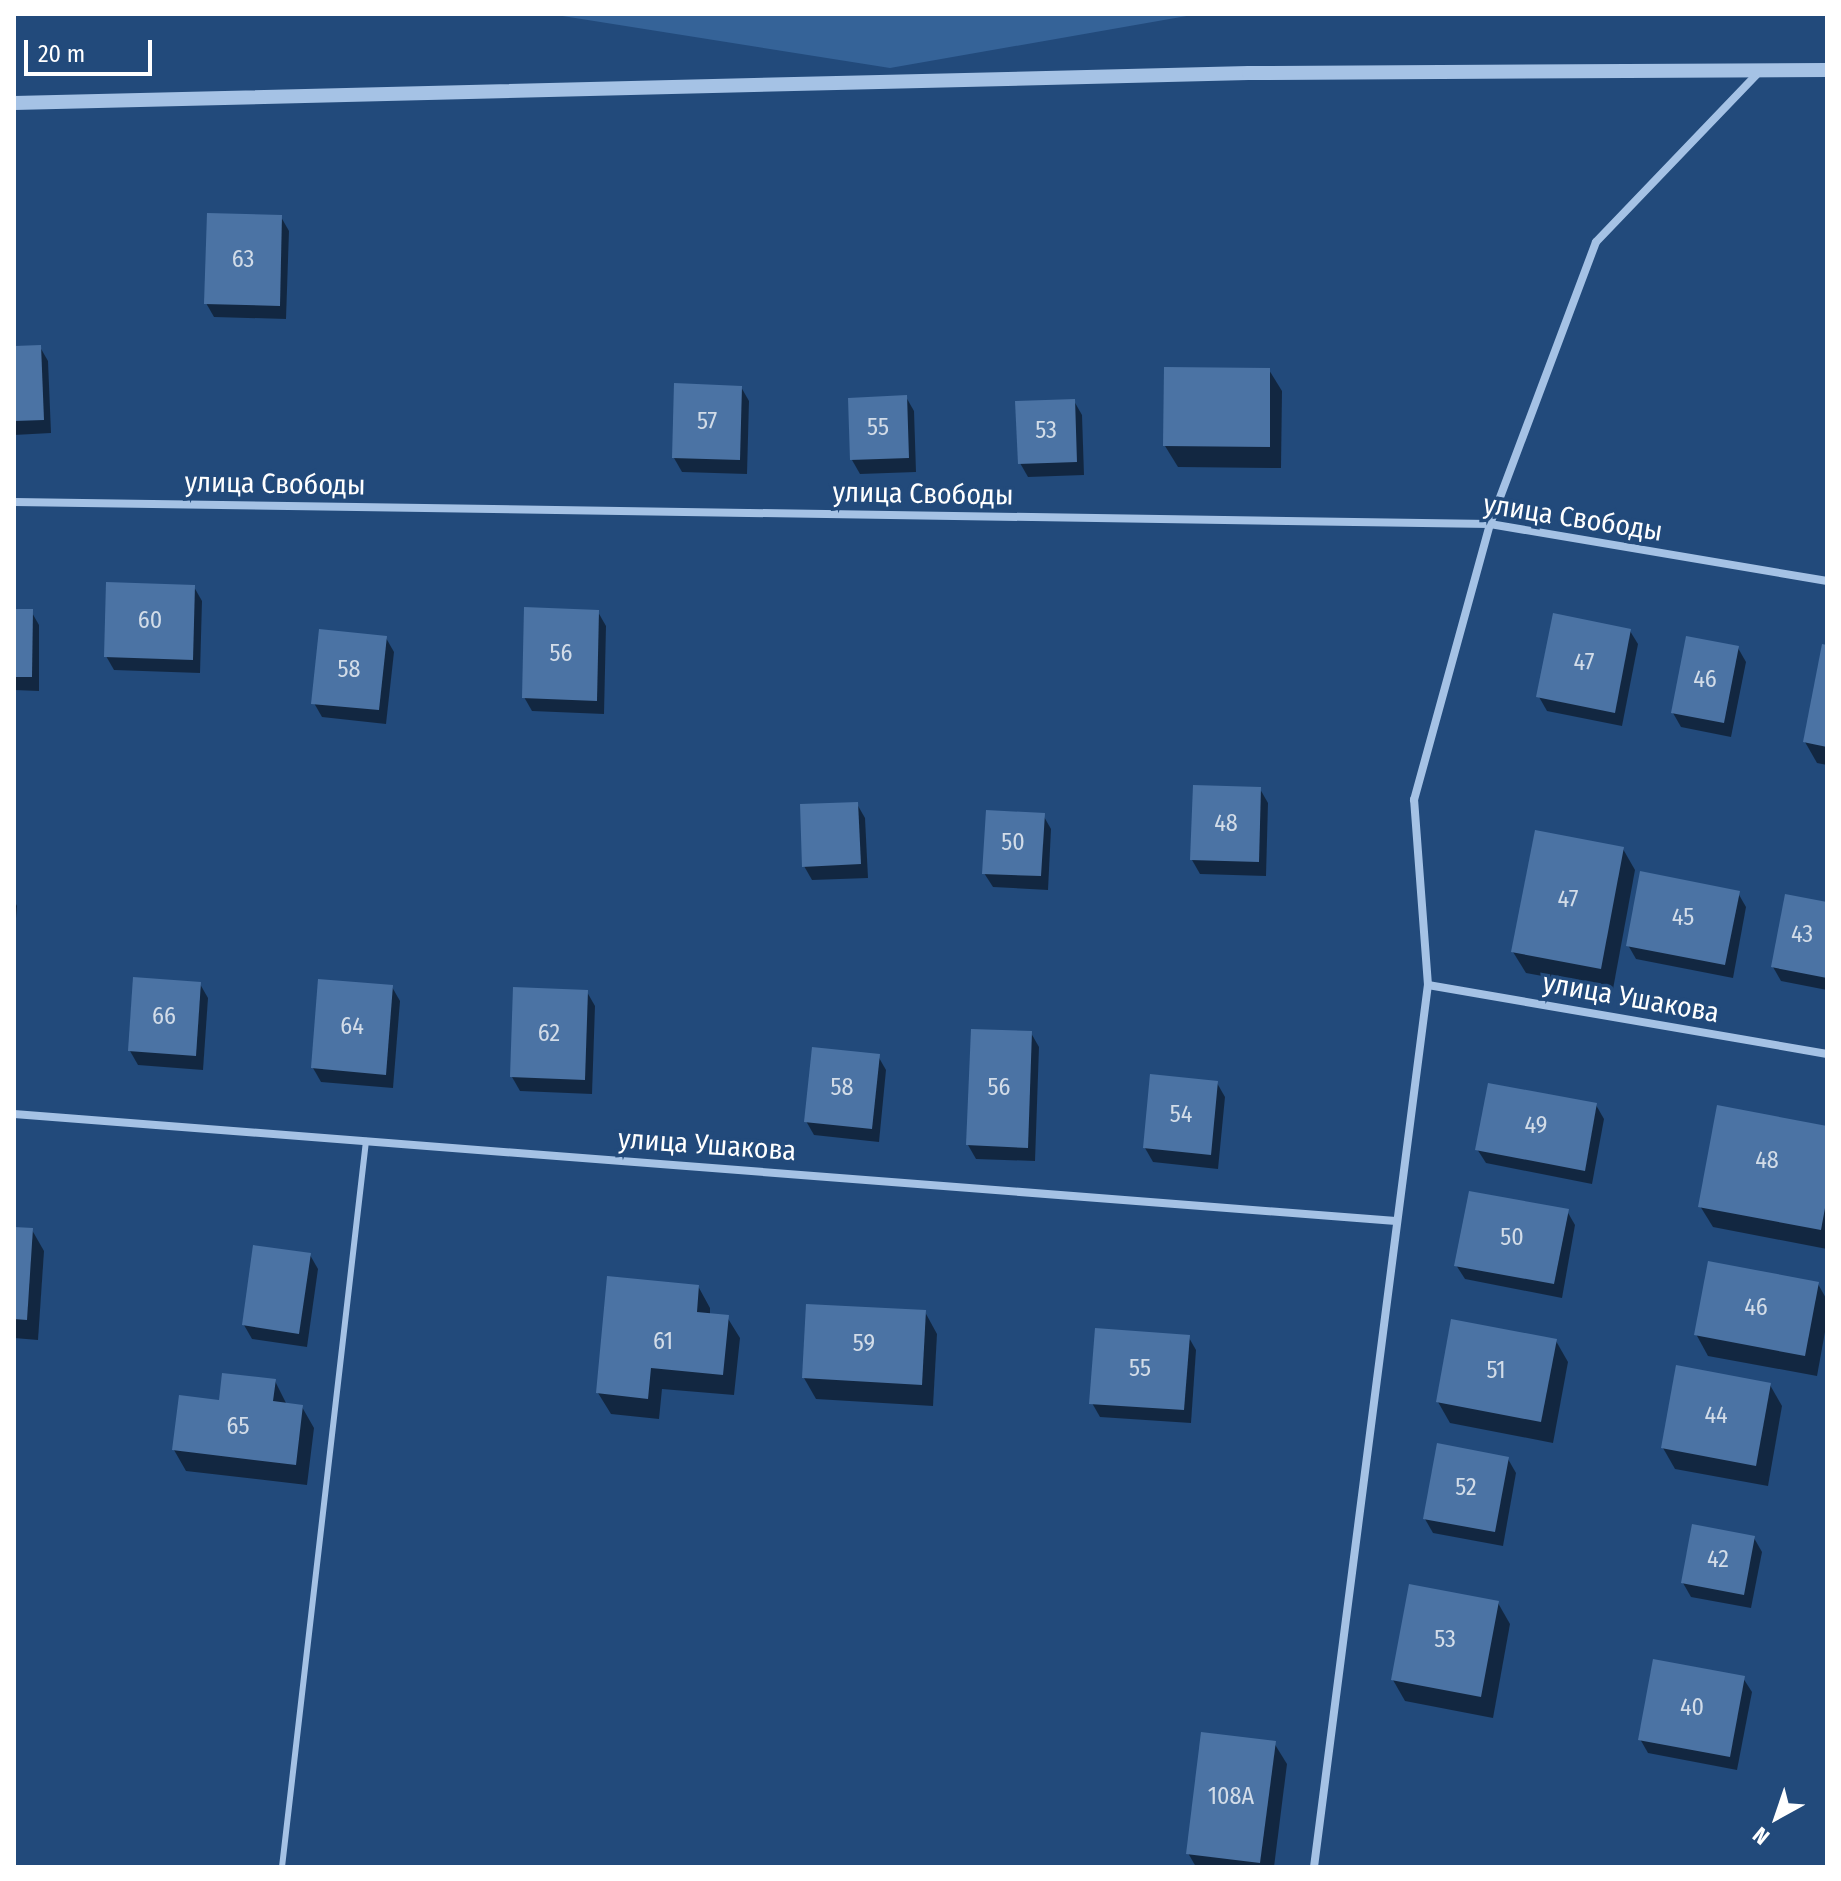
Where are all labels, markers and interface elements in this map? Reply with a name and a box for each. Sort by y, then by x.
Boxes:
scale bar [28,24,156,74]
text: 20 m [38,40,85,68]
house number: 63 [232,246,254,274]
house number: 57 [697,408,717,436]
house number: 55 [867,414,889,442]
house number: 53 [1035,417,1057,445]
street label: улица Свободы [184,466,366,502]
street label: улица Свободы [832,476,1014,512]
street label: улица Свободы [1481,487,1665,549]
house number: 60 [138,607,162,635]
house number: 56 [550,640,572,668]
house number: 47 [1574,649,1594,677]
house number: 58 [337,656,361,684]
house number: 46 [1693,666,1717,694]
house number: 48 [1214,810,1238,838]
house number: 50 [1001,829,1025,857]
house number: 47 [1558,886,1578,914]
house number: 45 [1672,904,1694,932]
house number: 43 [1791,921,1813,949]
street label: улица Ушакова [1540,966,1722,1030]
house number: 66 [152,1003,176,1031]
house number: 64 [340,1013,364,1041]
house number: 62 [538,1020,560,1048]
house number: 58 [830,1074,854,1102]
house number: 56 [988,1074,1010,1102]
house number: 54 [1170,1101,1192,1129]
house number: 49 [1525,1112,1547,1140]
street label: улица Ушакова [617,1122,797,1168]
house number: 48 [1755,1147,1779,1175]
house number: 50 [1500,1224,1524,1252]
house number: 46 [1744,1294,1768,1322]
house number: 61 [653,1328,673,1356]
house number: 59 [853,1330,875,1358]
house number: 55 [1129,1355,1151,1383]
house number: 51 [1486,1357,1506,1385]
house number: 44 [1704,1402,1728,1430]
house number: 65 [227,1413,249,1441]
house number: 52 [1455,1474,1477,1502]
house number: 42 [1707,1546,1729,1574]
house number: 53 [1434,1626,1456,1654]
house number: 40 [1680,1694,1704,1722]
north arrow [1737,1777,1817,1857]
house number: 108А [1208,1783,1254,1811]
text: N [1748,1821,1775,1850]

